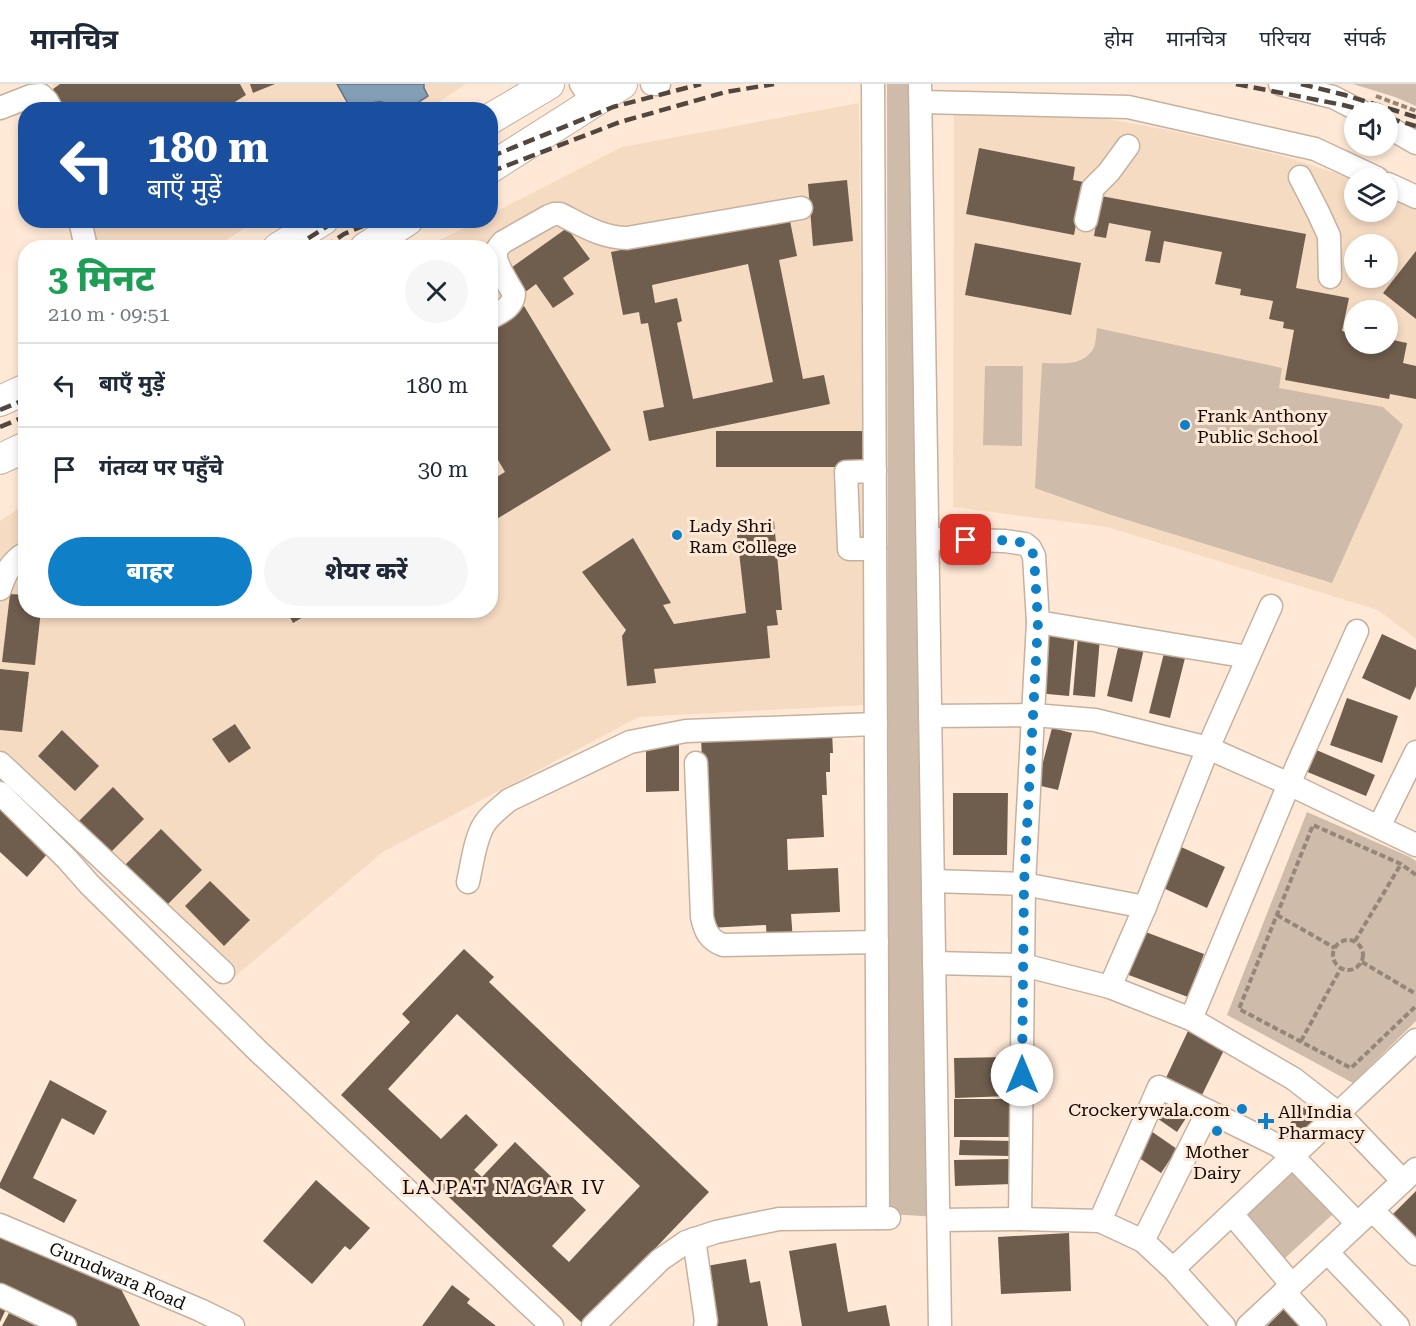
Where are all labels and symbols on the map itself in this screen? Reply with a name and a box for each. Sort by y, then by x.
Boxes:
place label: Frank Anthony Public School [1197,405,1328,447]
marker: Frank Anthony Public School [1178,418,1192,432]
pin [940,514,991,565]
place label: Lady Shri Ram College [689,515,797,557]
marker: Lady Shri Ram College [670,528,684,542]
position arrow [990,1043,1054,1107]
place label: Crockerywala.com [1068,1099,1230,1120]
place label: All India Pharmacy [1278,1101,1365,1143]
marker: Crockerywala.com [1235,1102,1249,1116]
marker: All India Pharmacy [1259,1114,1273,1128]
marker: Mother Dairy [1210,1124,1224,1138]
place label: Mother Dairy [1185,1141,1249,1183]
district label: LAJPAT NAGAR IV [402,1175,606,1199]
street label: Gurudwara Road [46,1237,190,1313]

